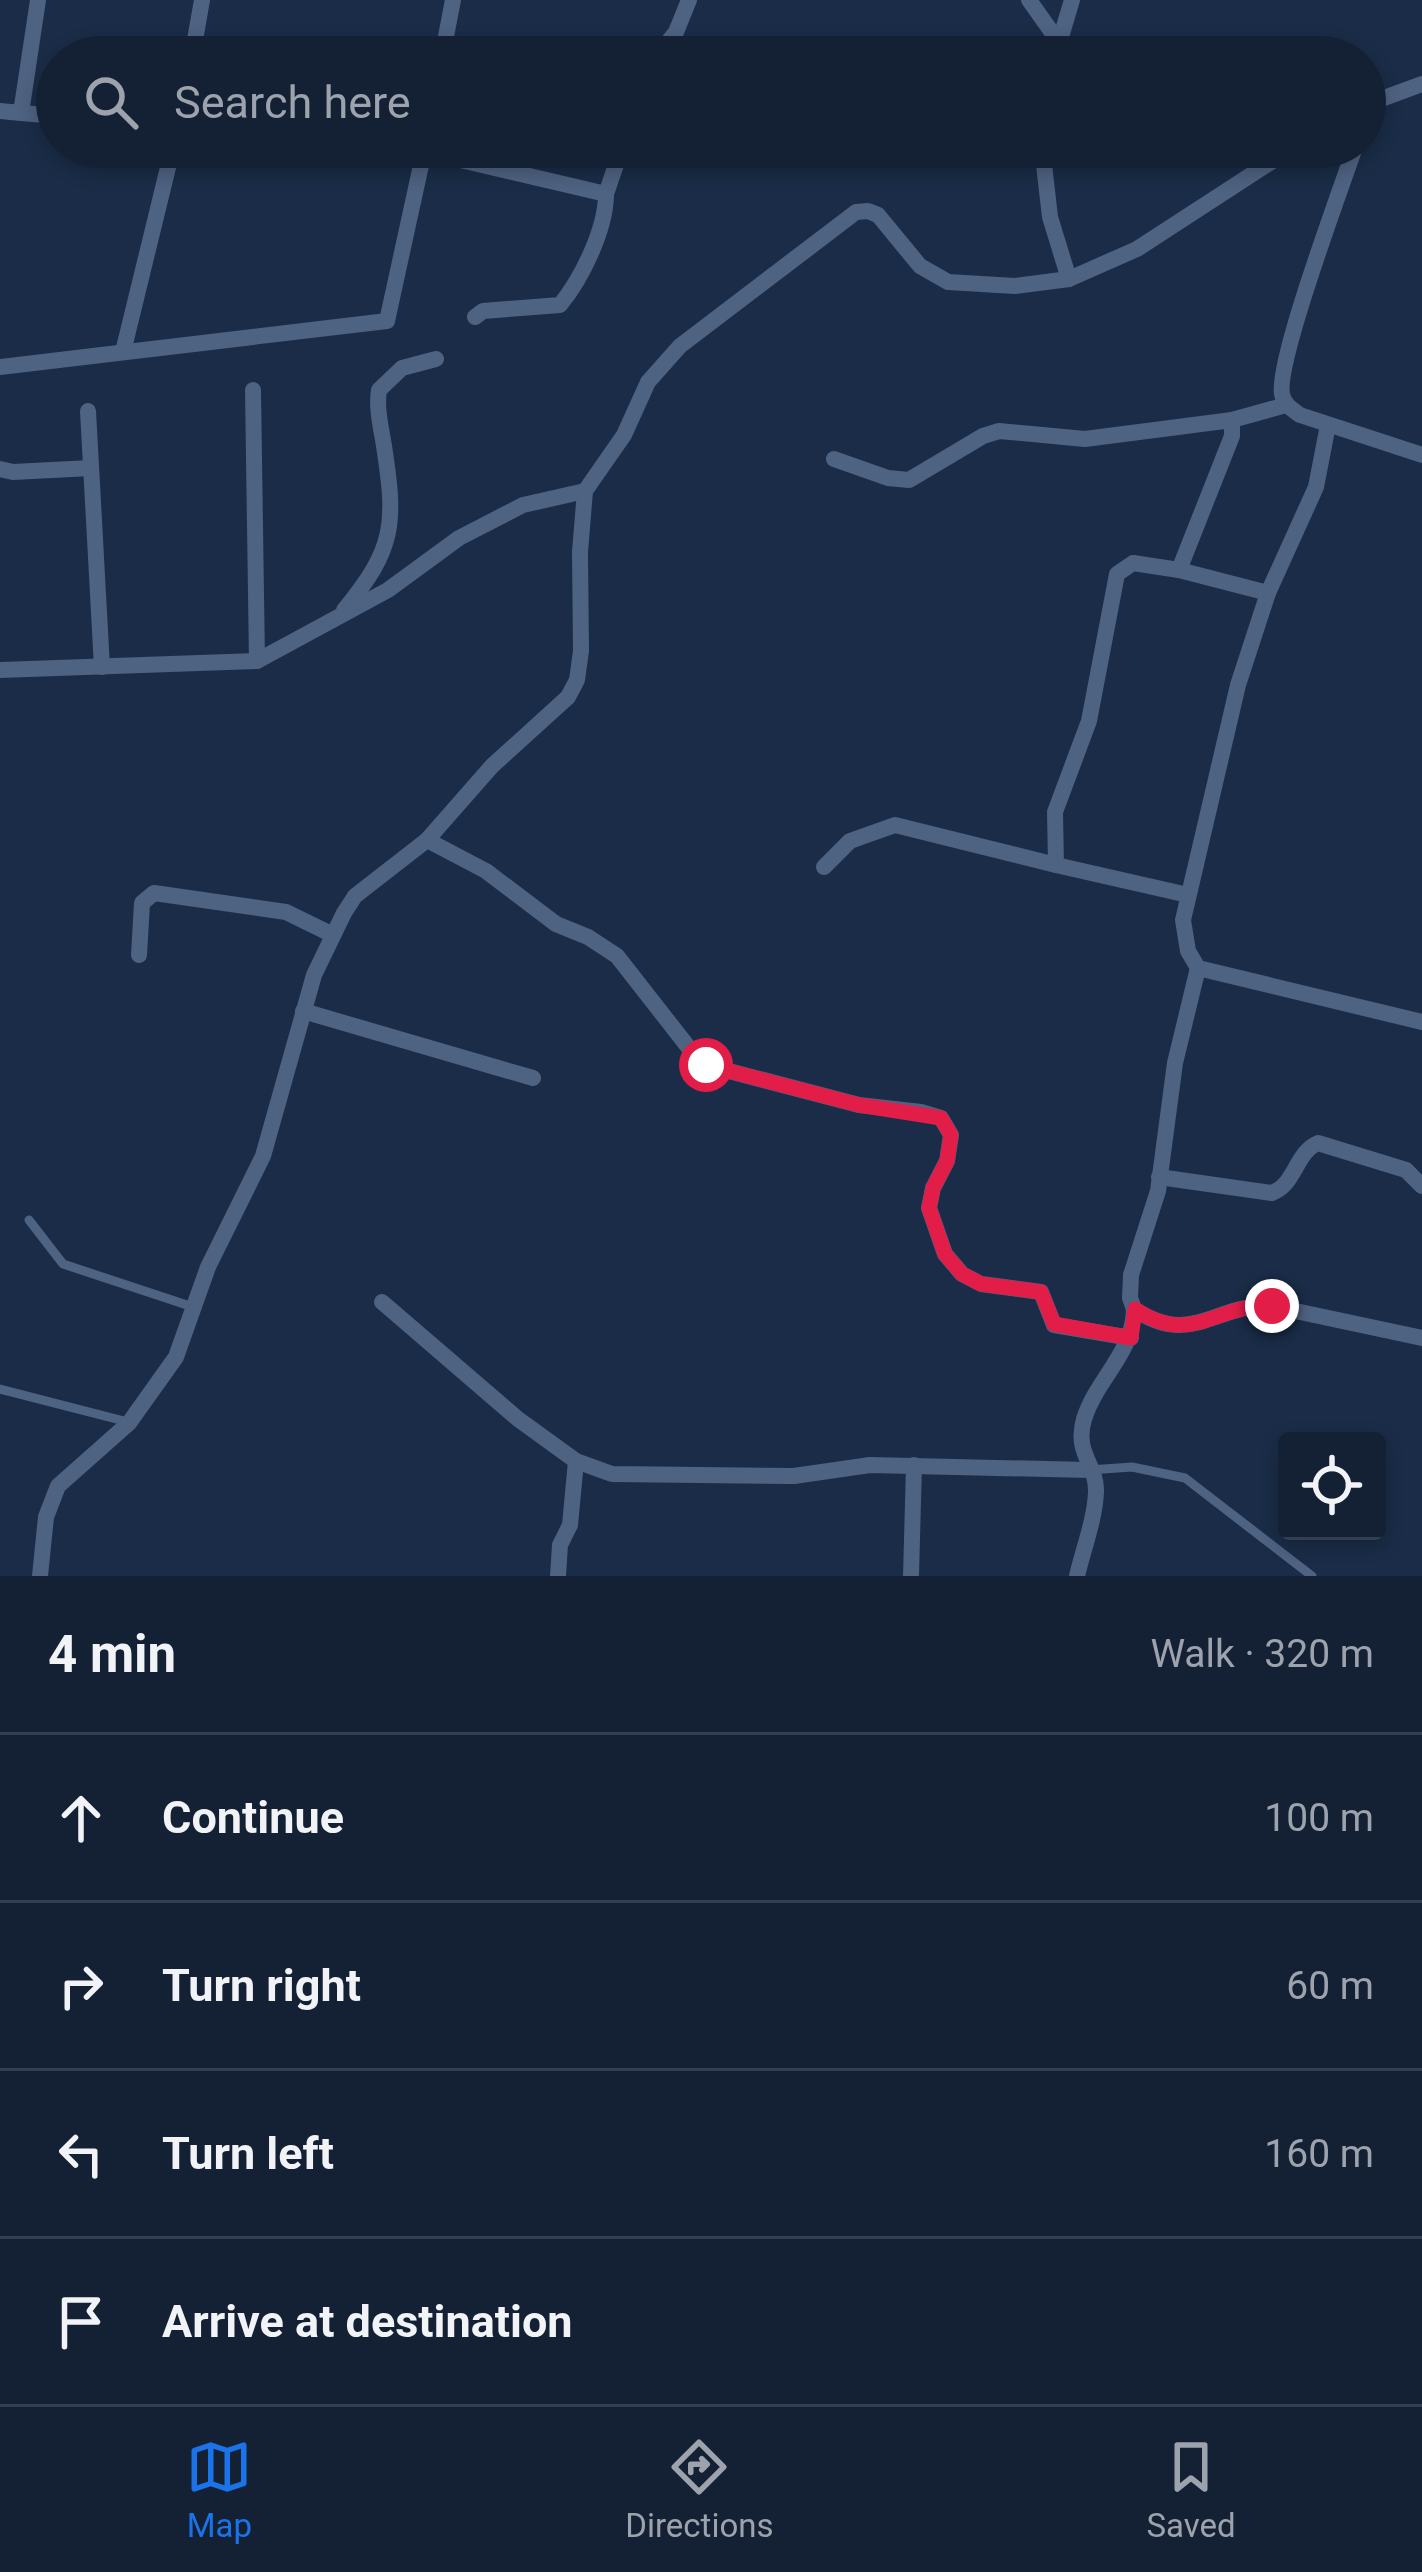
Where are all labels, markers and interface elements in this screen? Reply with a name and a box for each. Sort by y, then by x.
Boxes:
search box [36,36,1386,168]
icon: search [78,69,144,135]
text: Search here [174,76,411,129]
route start [679,1038,733,1092]
route end [1245,1279,1299,1333]
map controls [1278,1432,1386,1540]
button: locate [1278,1432,1386,1540]
text: 4 min [48,1625,176,1684]
text: Walk · 320 m [1150,1631,1374,1677]
icon: ahead [48,1785,114,1851]
text: Continue [162,1791,344,1844]
text: 100 m [1264,1795,1374,1841]
icon: right [48,1953,114,2019]
text: Turn right [162,1959,361,2012]
text: 60 m [1286,1963,1374,2009]
icon: left [48,2121,114,2187]
text: Turn left [162,2127,334,2180]
text: 160 m [1264,2131,1374,2177]
icon: arrive [48,2289,114,2355]
text: Arrive at destination [162,2295,573,2348]
tab: Map [186,2434,252,2545]
tab: Directions [625,2434,774,2545]
tab: Saved [1146,2434,1236,2545]

